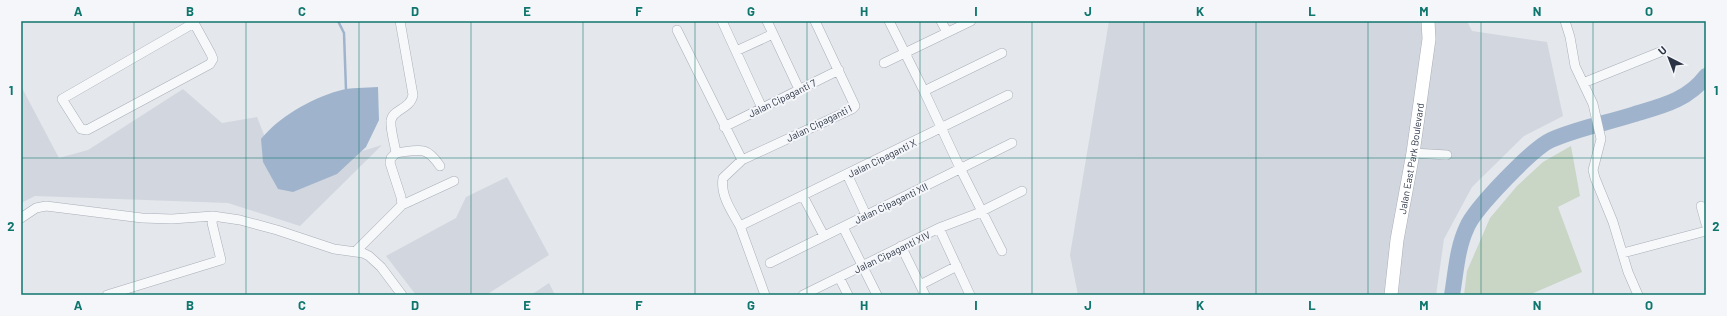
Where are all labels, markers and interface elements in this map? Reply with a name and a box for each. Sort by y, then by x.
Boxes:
text: A [74,3,83,19]
text: B [186,3,194,19]
text: C [298,3,306,19]
text: D [411,3,419,19]
text: E [523,3,531,19]
text: F [635,3,643,19]
text: G [747,3,755,19]
text: H [860,3,868,19]
text: I [974,3,978,19]
text: J [1084,3,1092,19]
text: K [1196,3,1204,19]
text: L [1308,3,1316,19]
text: M [1419,3,1429,19]
text: N [1533,3,1541,19]
text: O [1645,3,1653,19]
north arrow [1649,38,1689,78]
text: U [1655,43,1669,57]
street label: Jalan Cipaganti 7 [746,76,818,120]
text: 1 [9,82,13,98]
text: 1 [1714,82,1718,98]
street label: Jalan Cipaganti I [784,102,854,144]
street label: Jalan East Park Boulevard [1396,102,1426,215]
street label: Jalan Cipaganti X [846,136,918,180]
street label: Jalan Cipaganti XII [852,180,930,226]
text: 2 [7,218,15,234]
text: 2 [1712,218,1720,234]
street label: Jalan Cipaganti XIV [852,228,932,276]
text: A [74,297,83,313]
text: B [186,297,194,313]
text: C [298,297,306,313]
text: D [411,297,419,313]
text: E [523,297,531,313]
text: F [635,297,643,313]
text: G [747,297,755,313]
text: H [860,297,868,313]
text: I [974,297,978,313]
text: J [1084,297,1092,313]
text: K [1196,297,1204,313]
text: L [1308,297,1316,313]
text: M [1419,297,1429,313]
text: N [1533,297,1541,313]
text: O [1645,297,1653,313]

